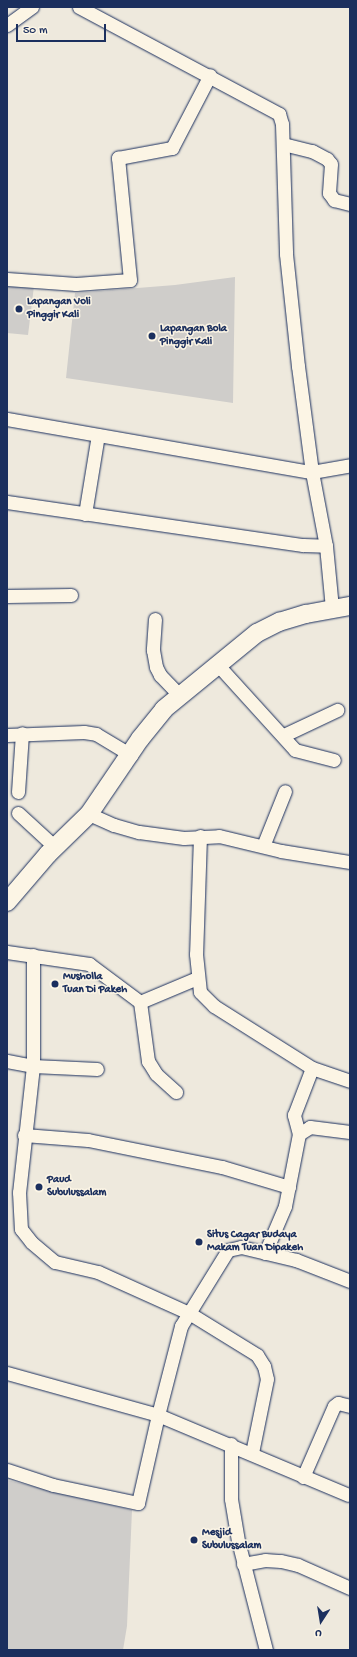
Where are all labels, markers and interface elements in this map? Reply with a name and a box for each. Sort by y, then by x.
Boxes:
scale bar [18,16,108,42]
text: 50 m [23,24,48,38]
place label: Lapangan Voli Pinggir Kali [27,296,91,322]
marker: Lapangan Voli Pinggir Kali [14,304,24,314]
place label: Lapangan Bola Pinggir Kali [160,323,227,349]
marker: Lapangan Bola Pinggir Kali [147,331,157,341]
place label: Musholla Tuan Di Pakeh [63,971,127,997]
marker: Musholla Tuan Di Pakeh [50,979,60,989]
place label: Paud Subulussalam [47,1174,106,1200]
marker: Paud Subulussalam [34,1182,44,1192]
place label: Situs Cagar Budaya Makam Tuan Dipakeh [207,1229,303,1255]
marker: Situs Cagar Budaya Makam Tuan Dipakeh [194,1237,204,1247]
place label: Mesjid Subulussalam [202,1527,261,1553]
marker: Mesjid Subulussalam [189,1535,199,1545]
north arrow [301,1601,341,1641]
text: U [314,1626,323,1639]

